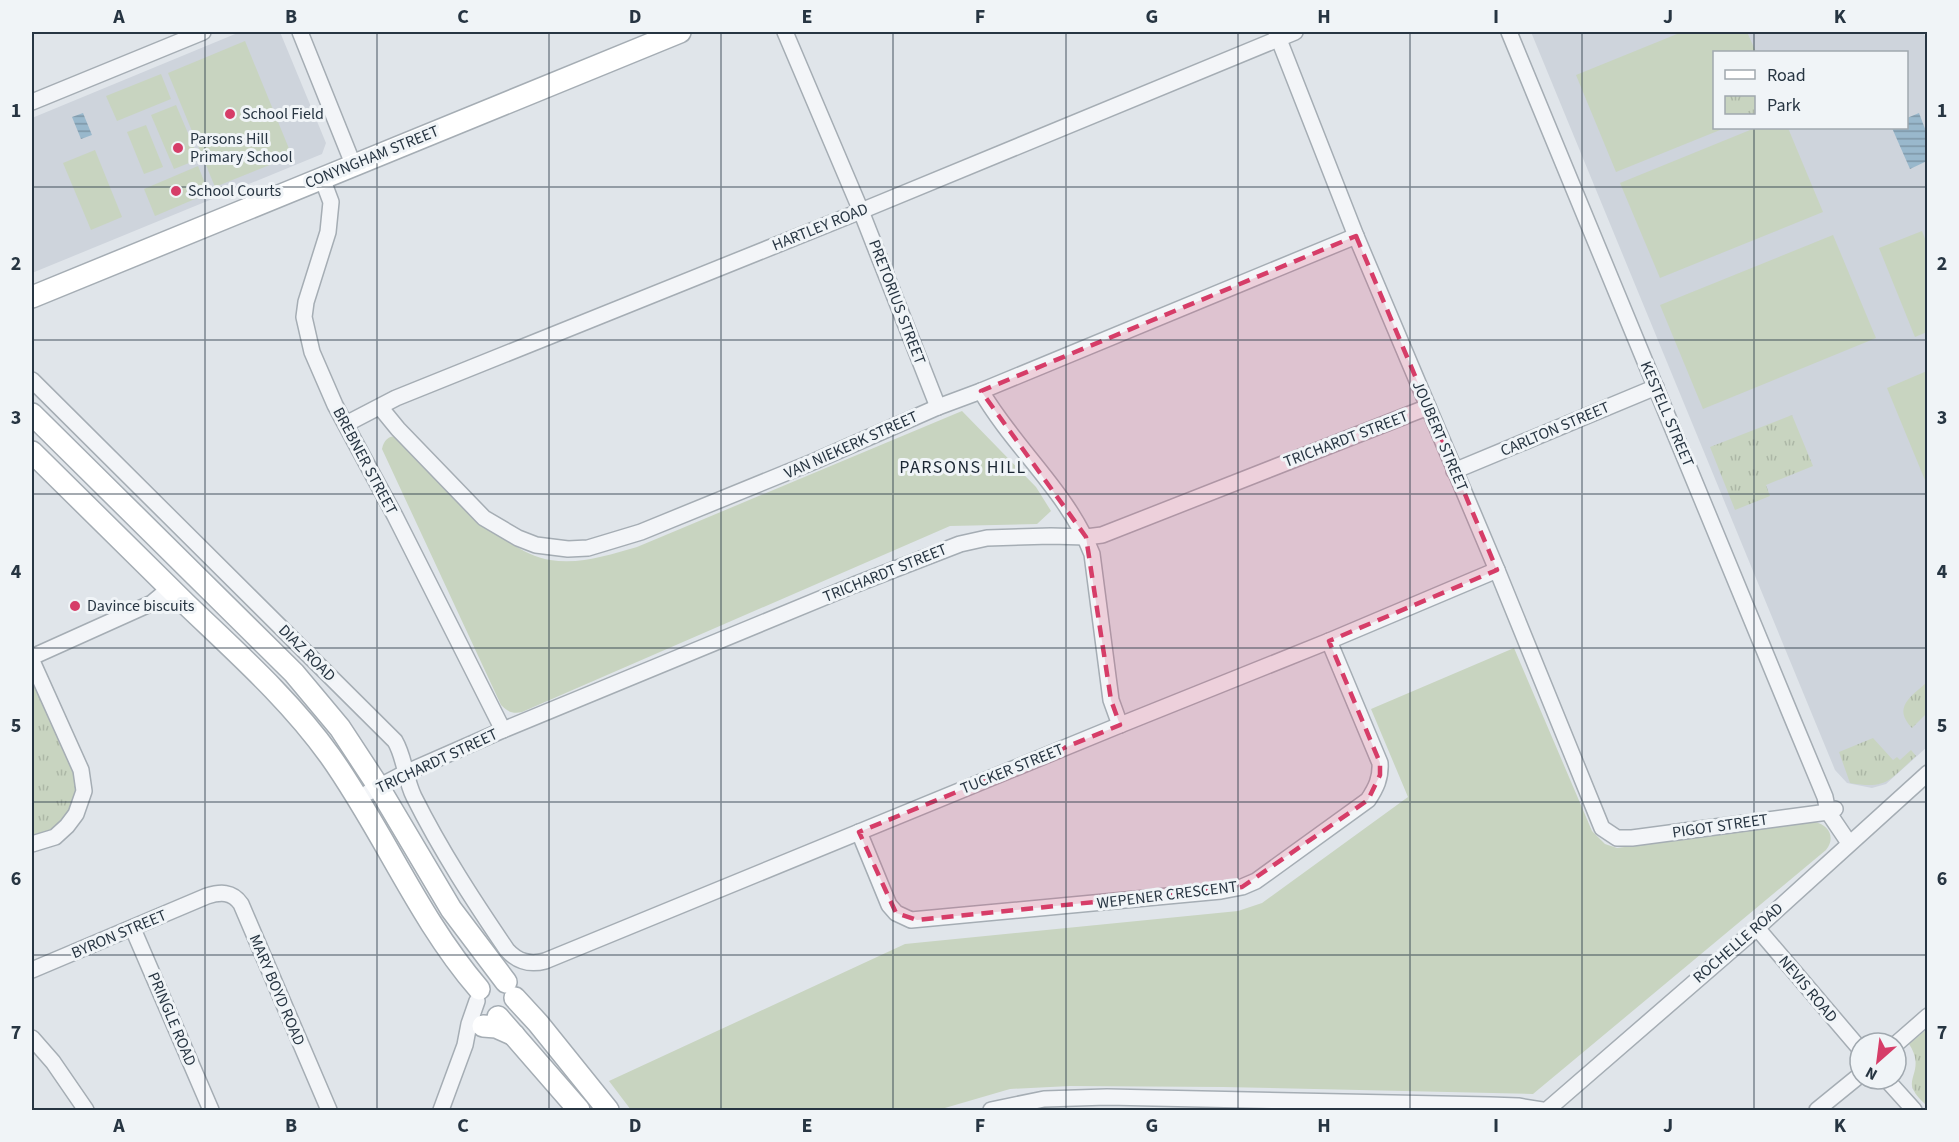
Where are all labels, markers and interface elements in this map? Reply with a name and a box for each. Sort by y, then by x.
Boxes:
text: A [112,3,125,31]
text: B [285,3,297,31]
text: C [457,3,469,31]
text: D [629,3,641,31]
text: E [802,3,812,31]
text: F [975,3,985,31]
text: G [1146,3,1158,31]
text: H [1317,3,1331,31]
text: I [1493,3,1499,31]
text: J [1663,3,1673,31]
text: K [1834,3,1847,31]
legend [1713,51,1908,129]
text: Road [1767,63,1806,88]
text: Park [1767,93,1801,118]
text: 1 [11,97,21,125]
text: 1 [1937,97,1947,125]
place label: School Field [242,103,324,125]
marker: School Field [223,107,237,121]
street label: CONYNGHAM STREET [302,120,443,194]
place label: Parsons Hill Primary School [190,128,292,168]
marker: Parsons Hill Primary School [171,141,185,155]
place label: School Courts [188,180,281,202]
marker: School Courts [169,184,183,198]
street label: HARTLEY ROAD [769,198,871,256]
street label: PRETORIUS STREET [863,236,931,368]
text: 2 [11,250,21,278]
text: 2 [1937,250,1947,278]
street label: KESTELL STREET [1635,358,1699,471]
street label: JOUBERT STREET [1407,377,1473,495]
street label: CARLTON STREET [1497,396,1613,462]
street label: BREBNER STREET [327,403,403,519]
text: 3 [11,404,21,432]
text: 3 [1937,404,1947,432]
street label: TRICHARDT STREET [1281,405,1412,473]
street label: VAN NIEKERK STREET [781,406,922,484]
district label: PARSONS HILL [899,455,1027,480]
street label: TRICHARDT STREET [820,538,951,608]
text: 4 [11,558,22,586]
text: 4 [1937,558,1948,586]
place label: Davince biscuits [87,595,195,617]
marker: Davince biscuits [68,599,82,613]
street label: DIAZ ROAD [274,620,341,687]
text: 5 [11,712,21,740]
text: 5 [1937,712,1947,740]
street label: TRICHARDT STREET [373,723,502,799]
street label: TUCKER STREET [957,738,1067,800]
street label: PIGOT STREET [1671,808,1770,844]
text: 6 [11,865,21,893]
text: 6 [1937,865,1947,893]
street label: WEPENER CRESCENT [1096,875,1239,915]
street label: ROCHELLE ROAD [1688,898,1788,988]
street label: BYRON STREET [68,904,170,964]
street label: MARY BOYD ROAD [244,931,310,1049]
street label: NEVIS ROAD [1774,951,1843,1027]
street label: PRINGLE ROAD [142,969,202,1070]
text: 7 [11,1019,21,1047]
text: 7 [1937,1019,1947,1047]
north arrow [1848,1031,1908,1091]
text: N [1862,1061,1881,1086]
text: A [112,1112,125,1140]
text: B [285,1112,297,1140]
text: C [457,1112,469,1140]
text: D [629,1112,641,1140]
text: E [802,1112,812,1140]
text: F [975,1112,985,1140]
text: G [1146,1112,1158,1140]
text: H [1317,1112,1331,1140]
text: I [1493,1112,1499,1140]
text: J [1663,1112,1673,1140]
text: K [1834,1112,1847,1140]

